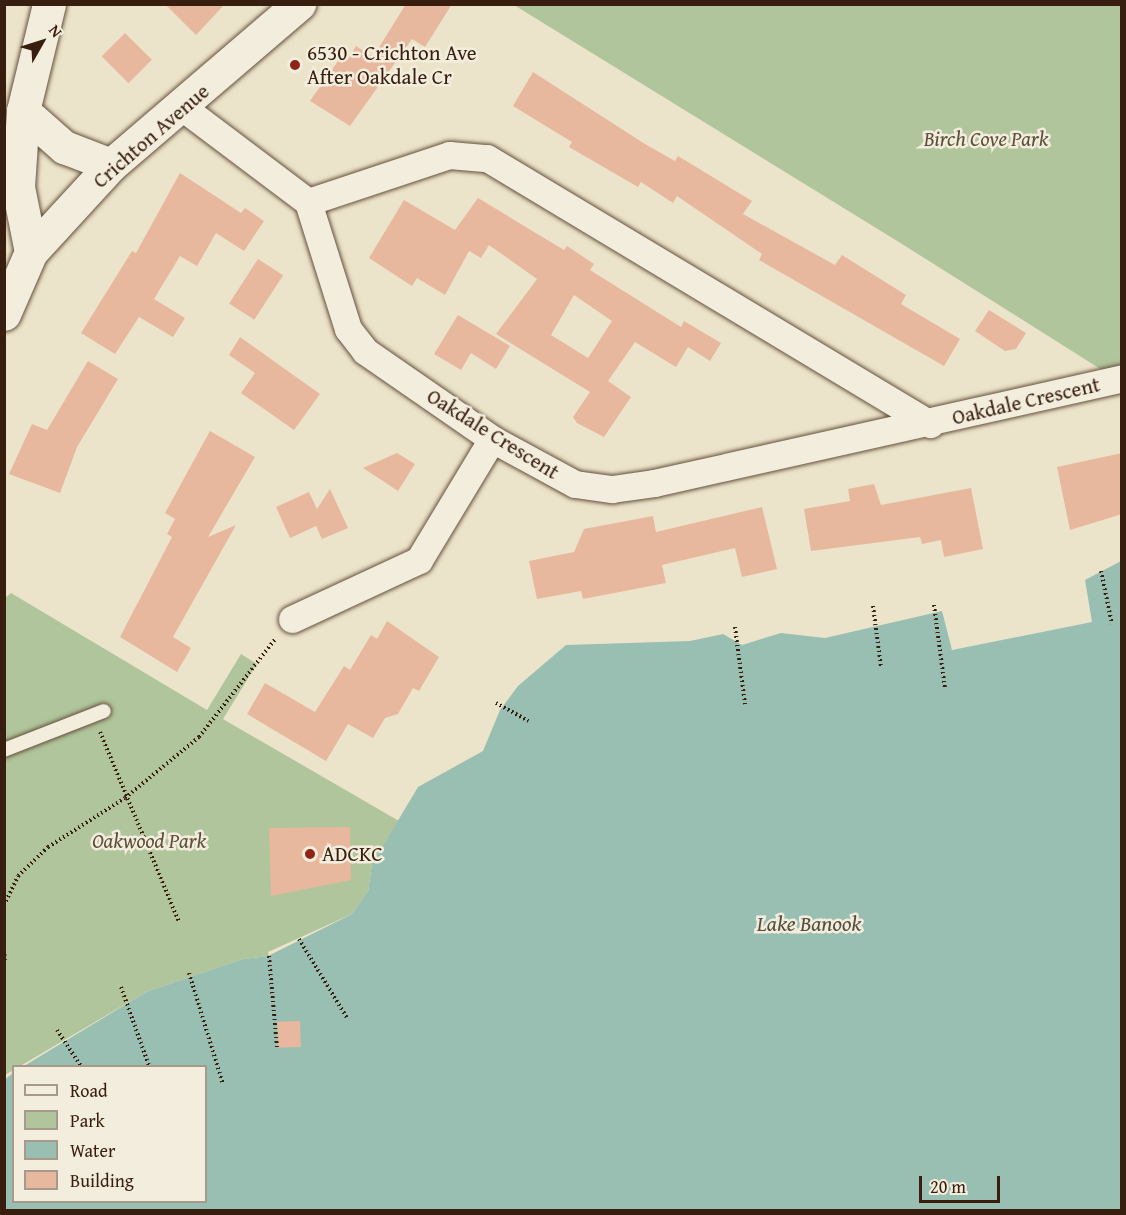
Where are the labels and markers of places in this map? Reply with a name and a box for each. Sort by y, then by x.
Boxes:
place label: 6530 - Crichton Ave After Oakdale Cr [307,40,477,90]
marker: 6530 - Crichton Ave After Oakdale Cr [288,58,302,72]
place label: ADCKC [322,841,383,867]
marker: ADCKC [303,847,317,861]

